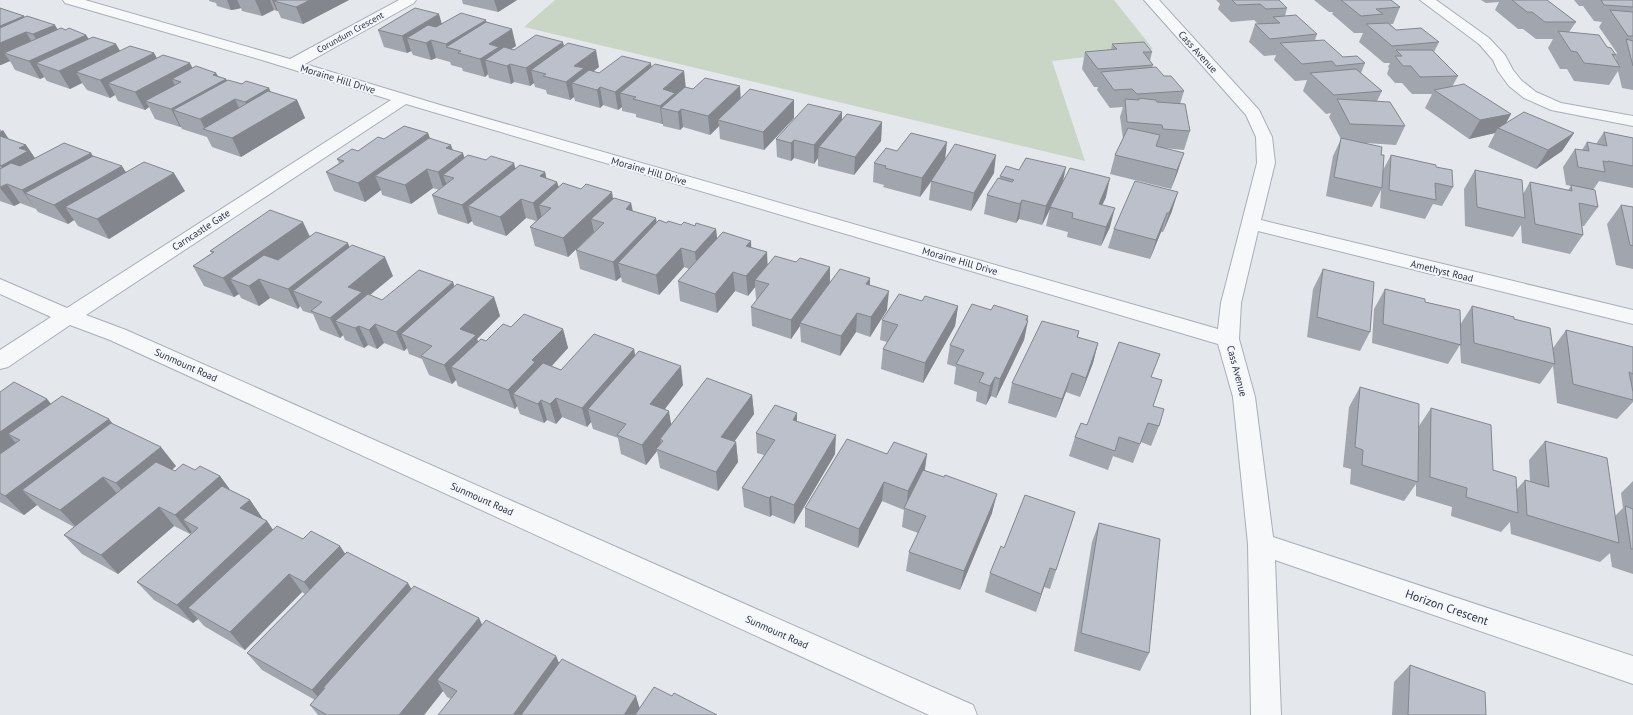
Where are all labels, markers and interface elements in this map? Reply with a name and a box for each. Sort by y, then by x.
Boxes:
street label: Corundum Crescent [315,9,385,55]
street label: Cass Avenue [1176,28,1220,76]
street label: Moraine Hill Drive [299,61,377,97]
street label: Moraine Hill Drive [610,154,688,188]
street label: Carncastle Gate [170,206,232,254]
street label: Moraine Hill Drive [921,244,999,278]
street label: Amethyst Road [1409,257,1475,285]
street label: Cass Avenue [1224,344,1250,398]
street label: Sunmount Road [152,345,220,385]
street label: Sunmount Road [448,479,516,519]
street label: Horizon Crescent [1403,586,1491,628]
street label: Sunmount Road [743,612,811,652]

